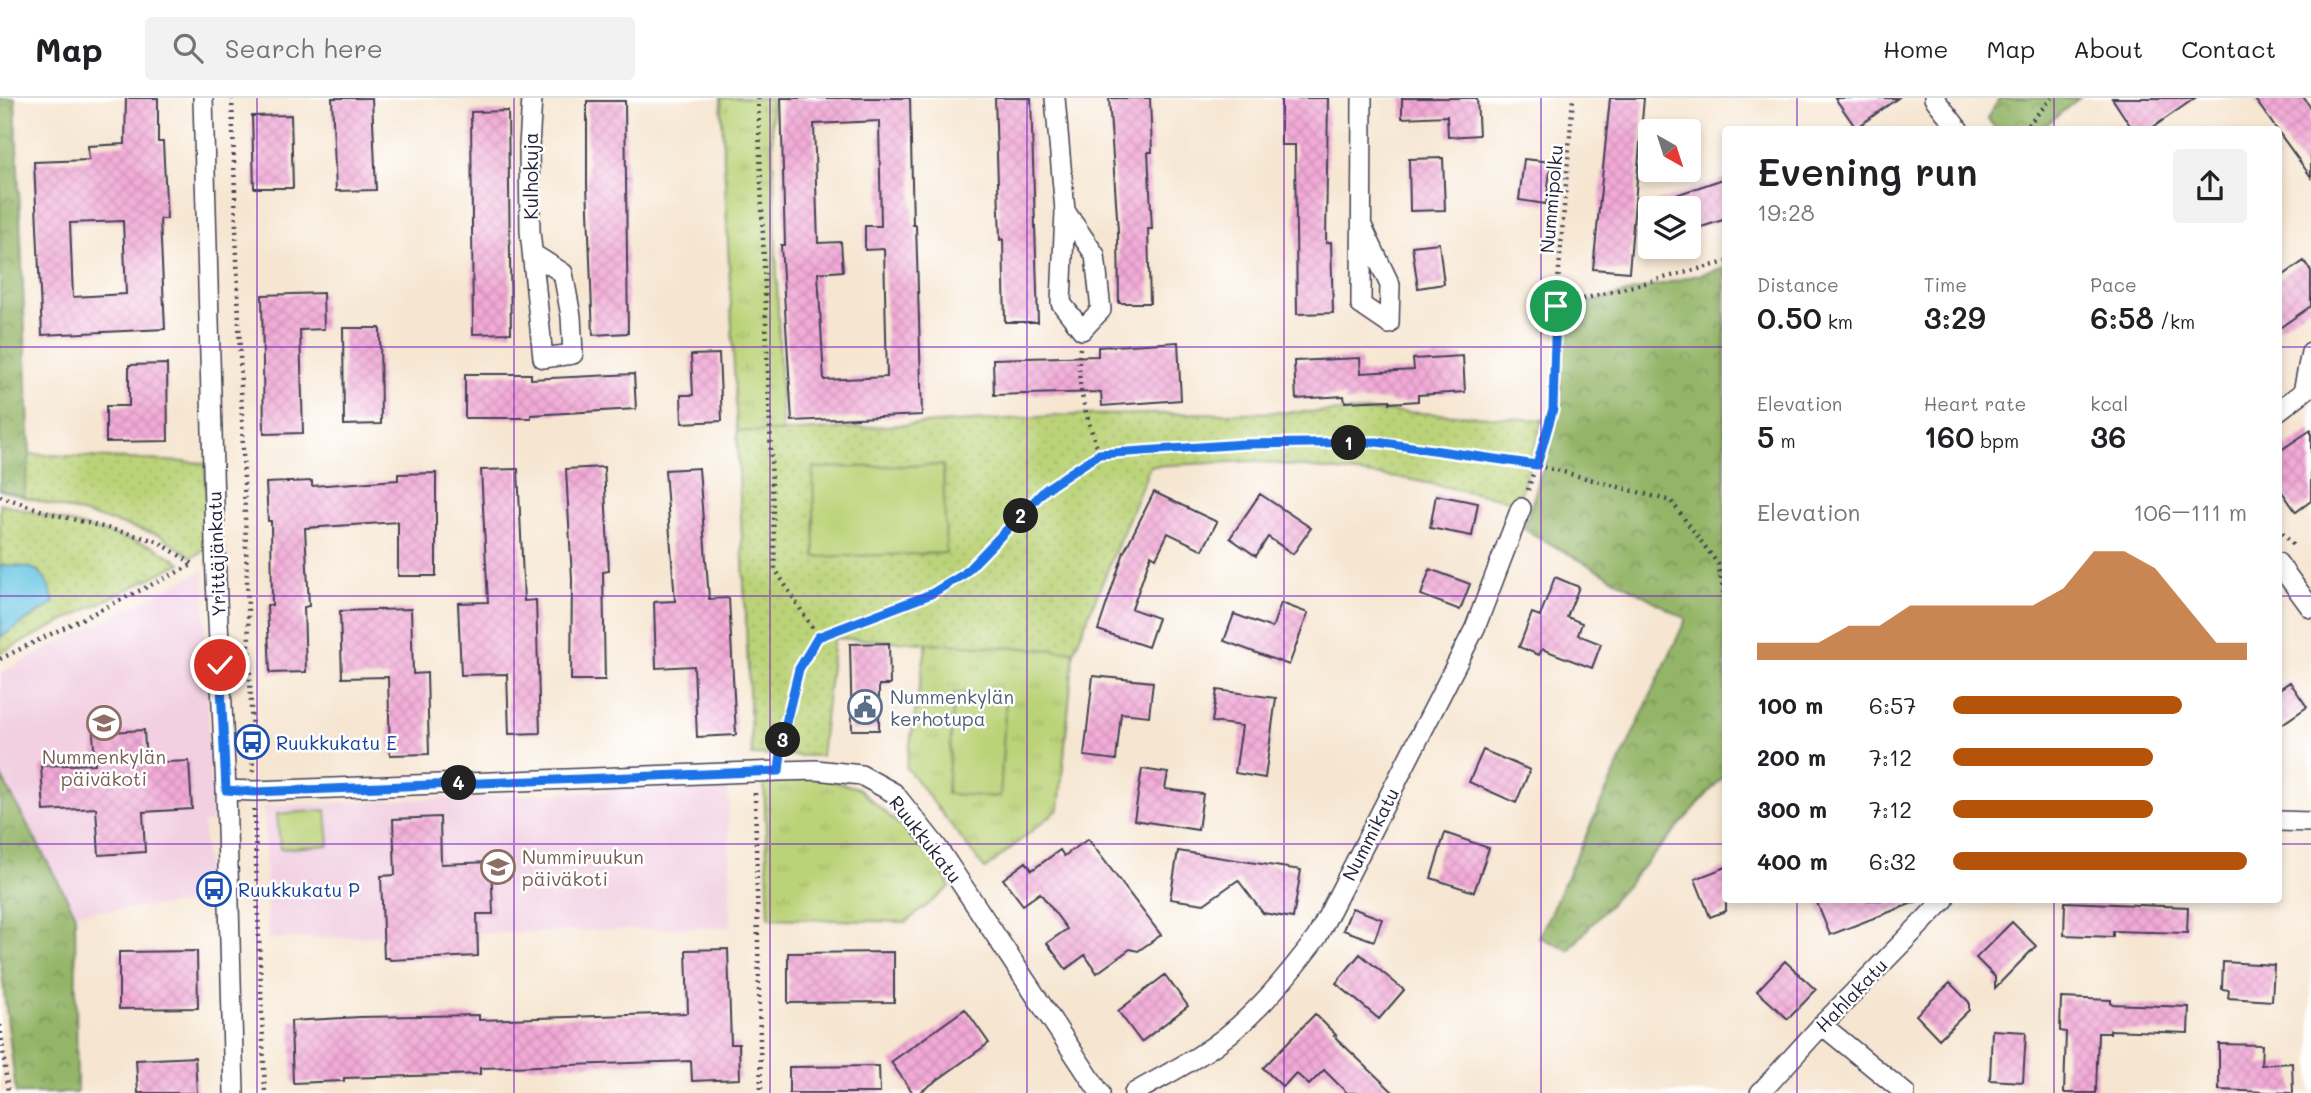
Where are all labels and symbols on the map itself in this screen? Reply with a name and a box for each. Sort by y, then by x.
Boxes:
north arrow [1638,119,1701,182]
street label: Kulhokuja [518,132,543,220]
street label: Nummipolku [1534,144,1568,254]
pin [1526,276,1586,336]
pin: 1 [1332,426,1366,460]
street label: Yrittäjänkatu [201,491,231,617]
pin: 2 [1004,498,1038,534]
pin [190,635,250,695]
place label: Nummenkylän kerhotupa [890,684,1014,731]
public building icon: Nummenkylän kerhotupa [846,688,884,726]
school or university icon: Nummenkylän päiväkoti [85,704,123,742]
pin: 3 [766,722,800,758]
bus stop icon: Ruukkukatu E [233,723,271,761]
place label: Ruukkukatu E [276,730,397,755]
place label: Nummenkylän päiväkoti [42,744,166,791]
pin: 4 [442,766,476,800]
street label: Nummikatu [1336,783,1404,885]
street label: Ruukkukatu [884,790,968,888]
place label: Nummiruukun päiväkoti [522,844,644,891]
school or university icon: Nummiruukun päiväkoti [479,848,517,886]
bus stop icon: Ruukkukatu P [195,870,233,908]
place label: Ruukkukatu P [238,877,360,902]
street label: Hahlakatu [1810,953,1892,1037]

